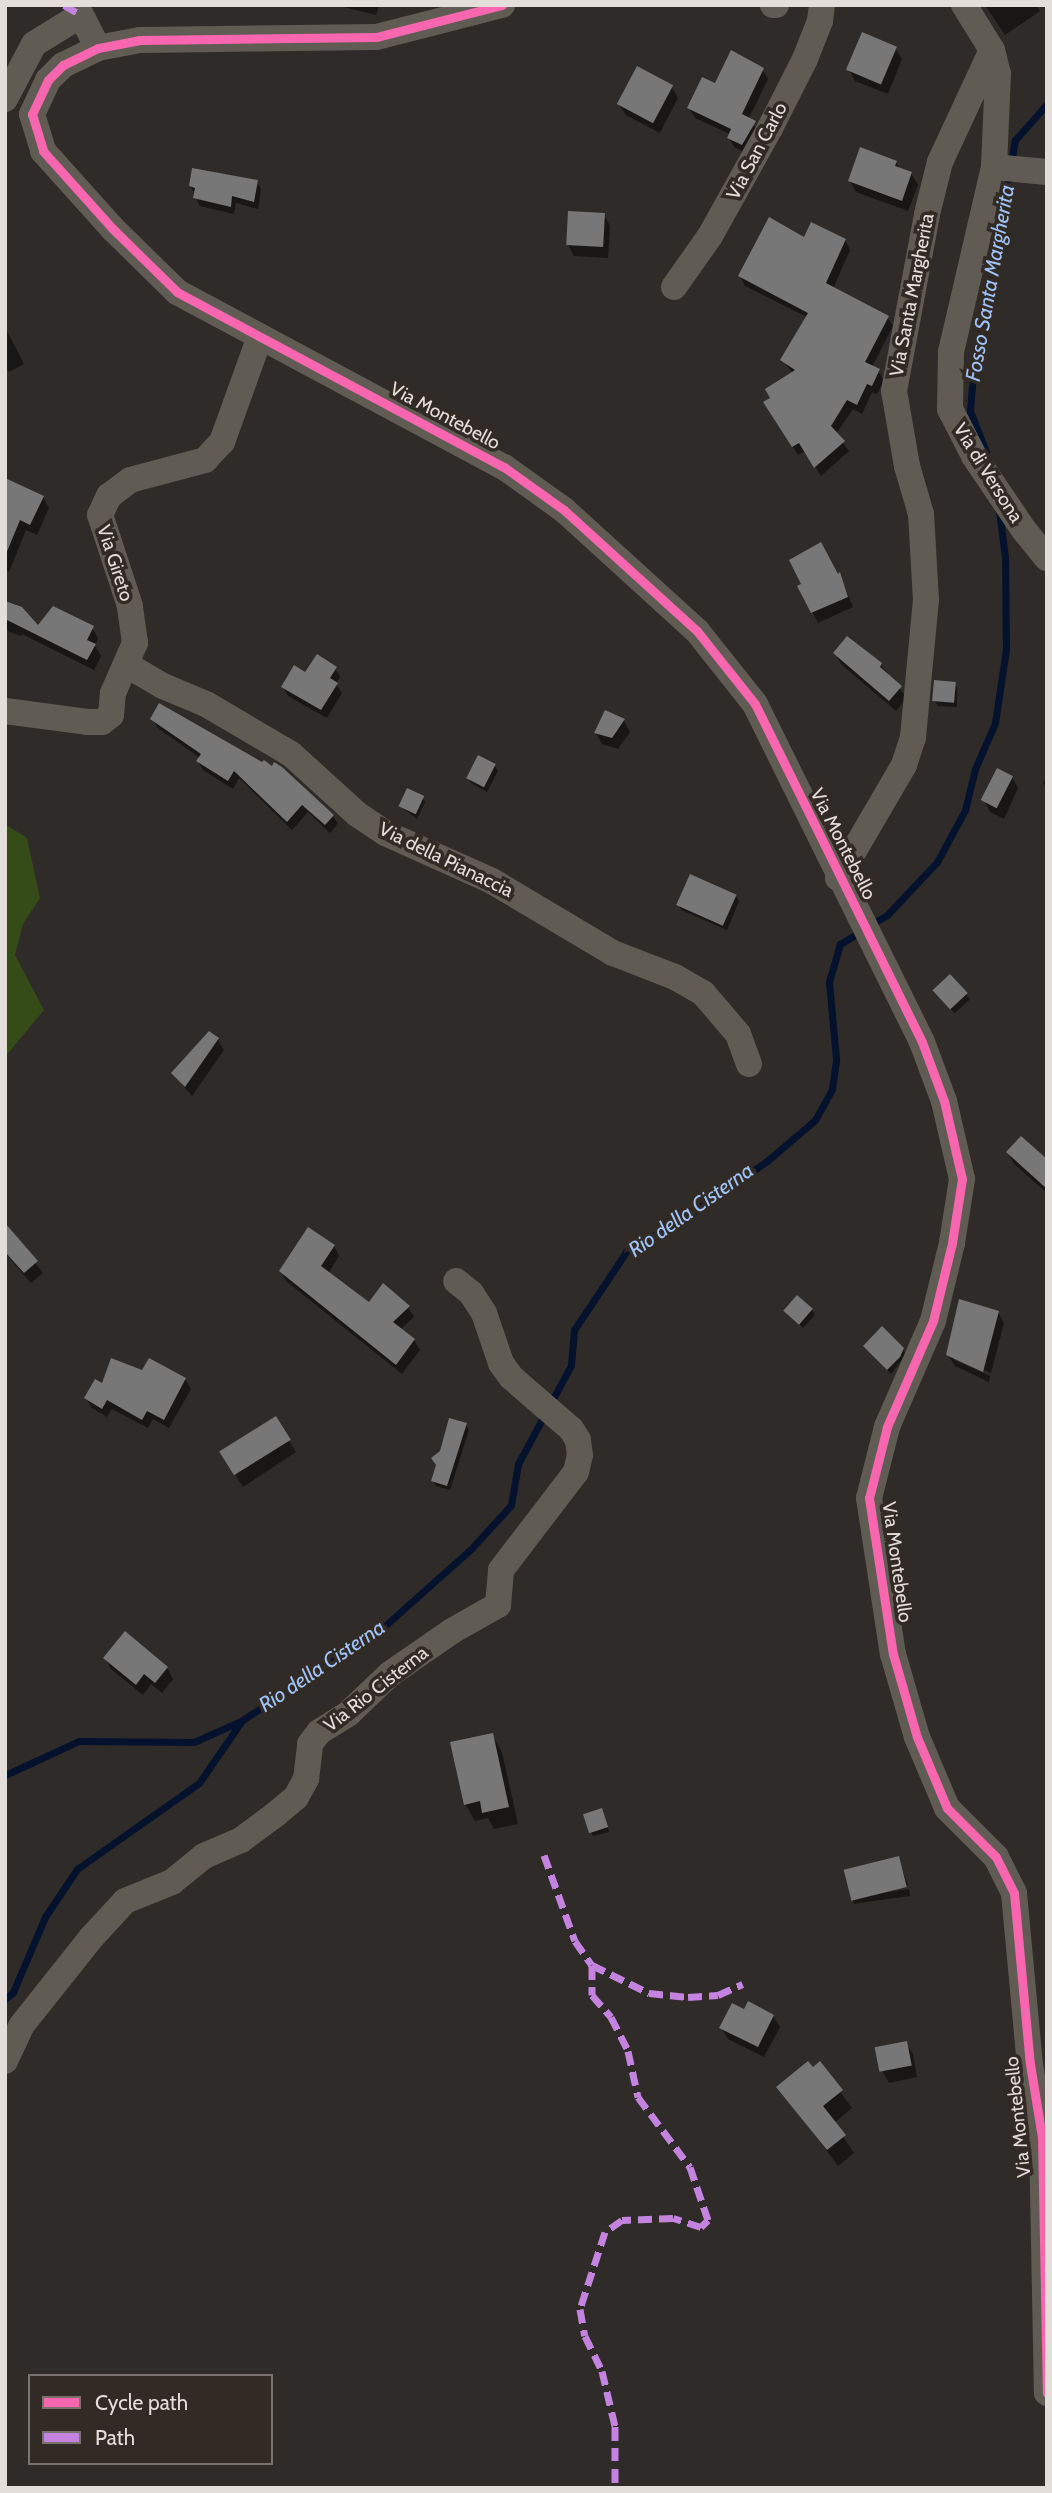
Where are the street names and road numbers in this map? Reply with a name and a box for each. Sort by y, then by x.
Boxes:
street label: Via San Carlo [722,99,792,203]
street label: Via Santa Margherita [885,211,939,379]
street label: Via Montebello [386,377,504,455]
street label: Via di Versona [948,419,1028,527]
street label: Via Gireto [92,522,138,604]
street label: Via Montebello [805,785,881,903]
street label: Via della Pianaccia [375,818,517,902]
street label: Via Montebello [877,1500,917,1624]
street label: Via Rio Cisterna [319,1641,433,1737]
street label: Via Montebello [1000,2055,1036,2179]

